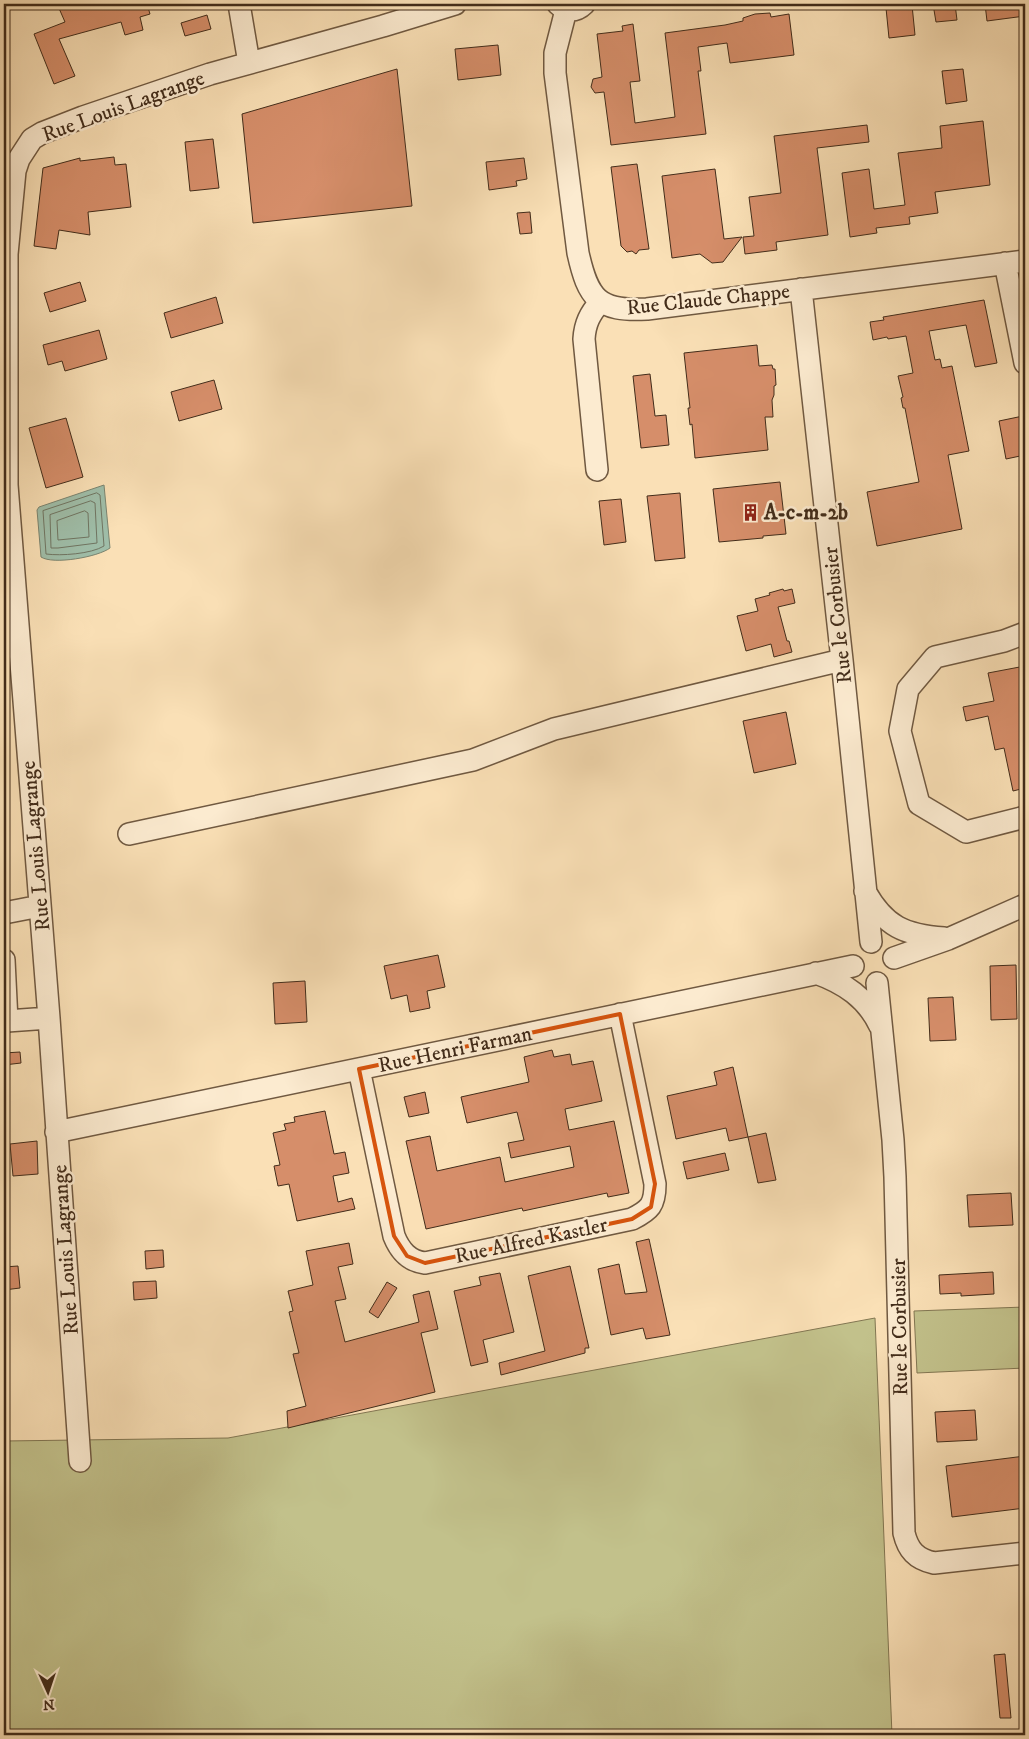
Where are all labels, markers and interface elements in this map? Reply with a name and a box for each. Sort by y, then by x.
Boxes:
street label: Rue Louis Lagrange [39,65,208,148]
street label: Rue Claude Chappe [625,278,791,321]
place label: A-c-m-2b [763,500,848,526]
building icon: A-c-m-2b [740,502,760,522]
street label: Rue le Corbusier [818,545,858,685]
street label: Rue Louis Lagrange [16,759,56,932]
street label: Rue Henri Farman [376,1021,535,1079]
street label: Rue Louis Lagrange [47,1164,85,1336]
street label: Rue Alfred Kastler [453,1212,610,1270]
street label: Rue le Corbusier [886,1258,914,1396]
north arrow [22,1666,72,1716]
text: N [42,1695,55,1713]

